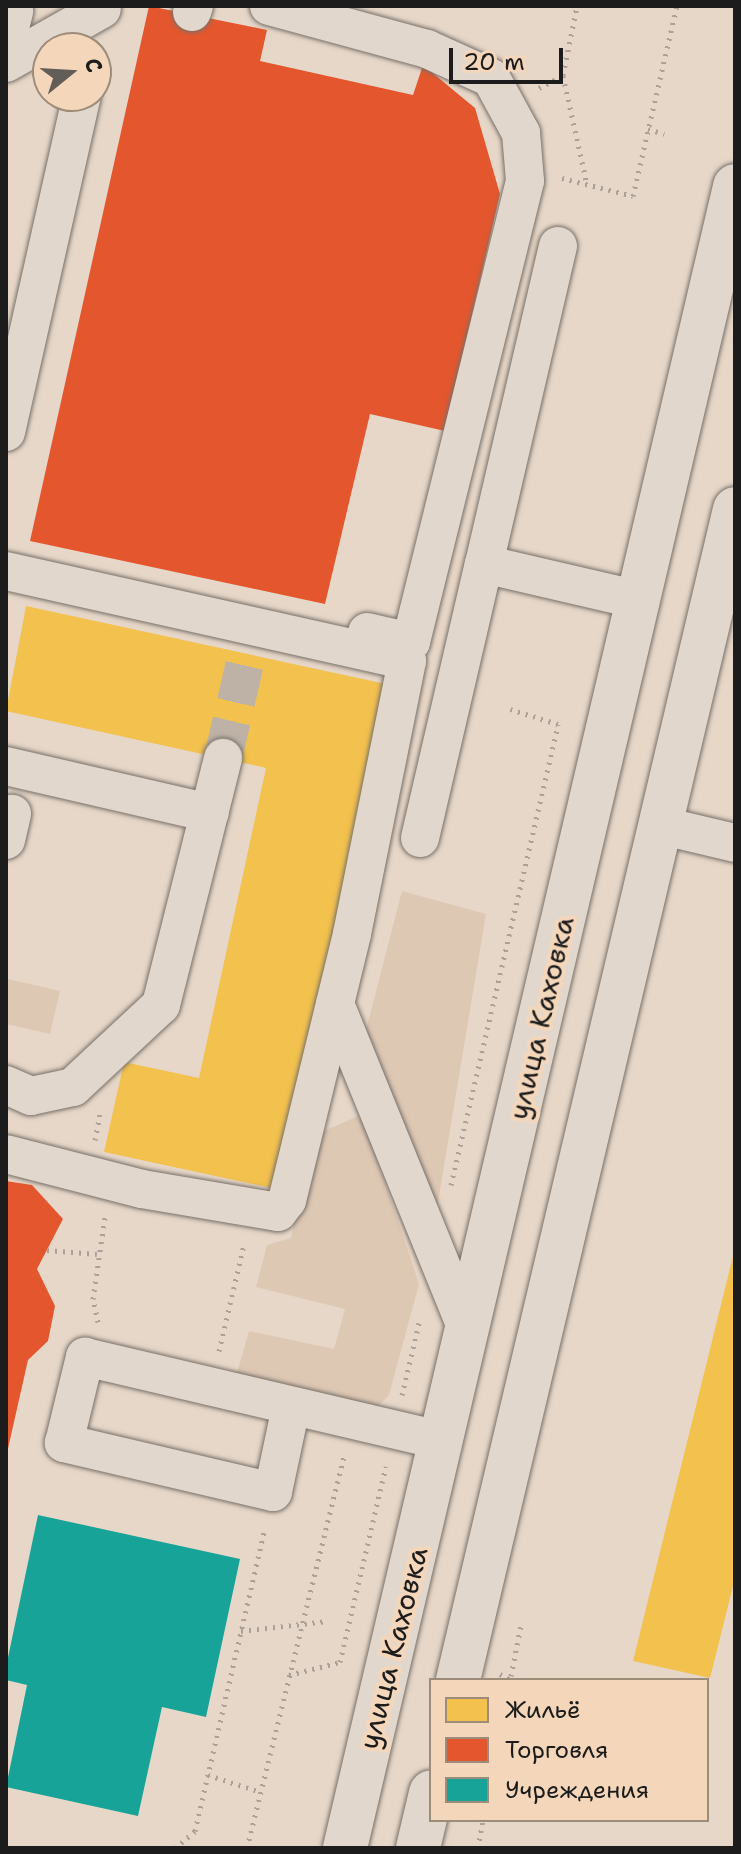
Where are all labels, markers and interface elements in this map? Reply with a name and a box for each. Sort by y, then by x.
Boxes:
north arrow [32,32,112,112]
scale bar [453,32,567,82]
text: 20 m [463,46,525,78]
text: С [78,54,109,76]
street label: улица Каховка [501,913,581,1123]
street label: улица Каховка [352,1543,434,1753]
legend [429,1678,709,1822]
text: Жильё [505,1694,581,1726]
text: Торговля [505,1734,608,1766]
text: Учреждения [505,1774,649,1806]

